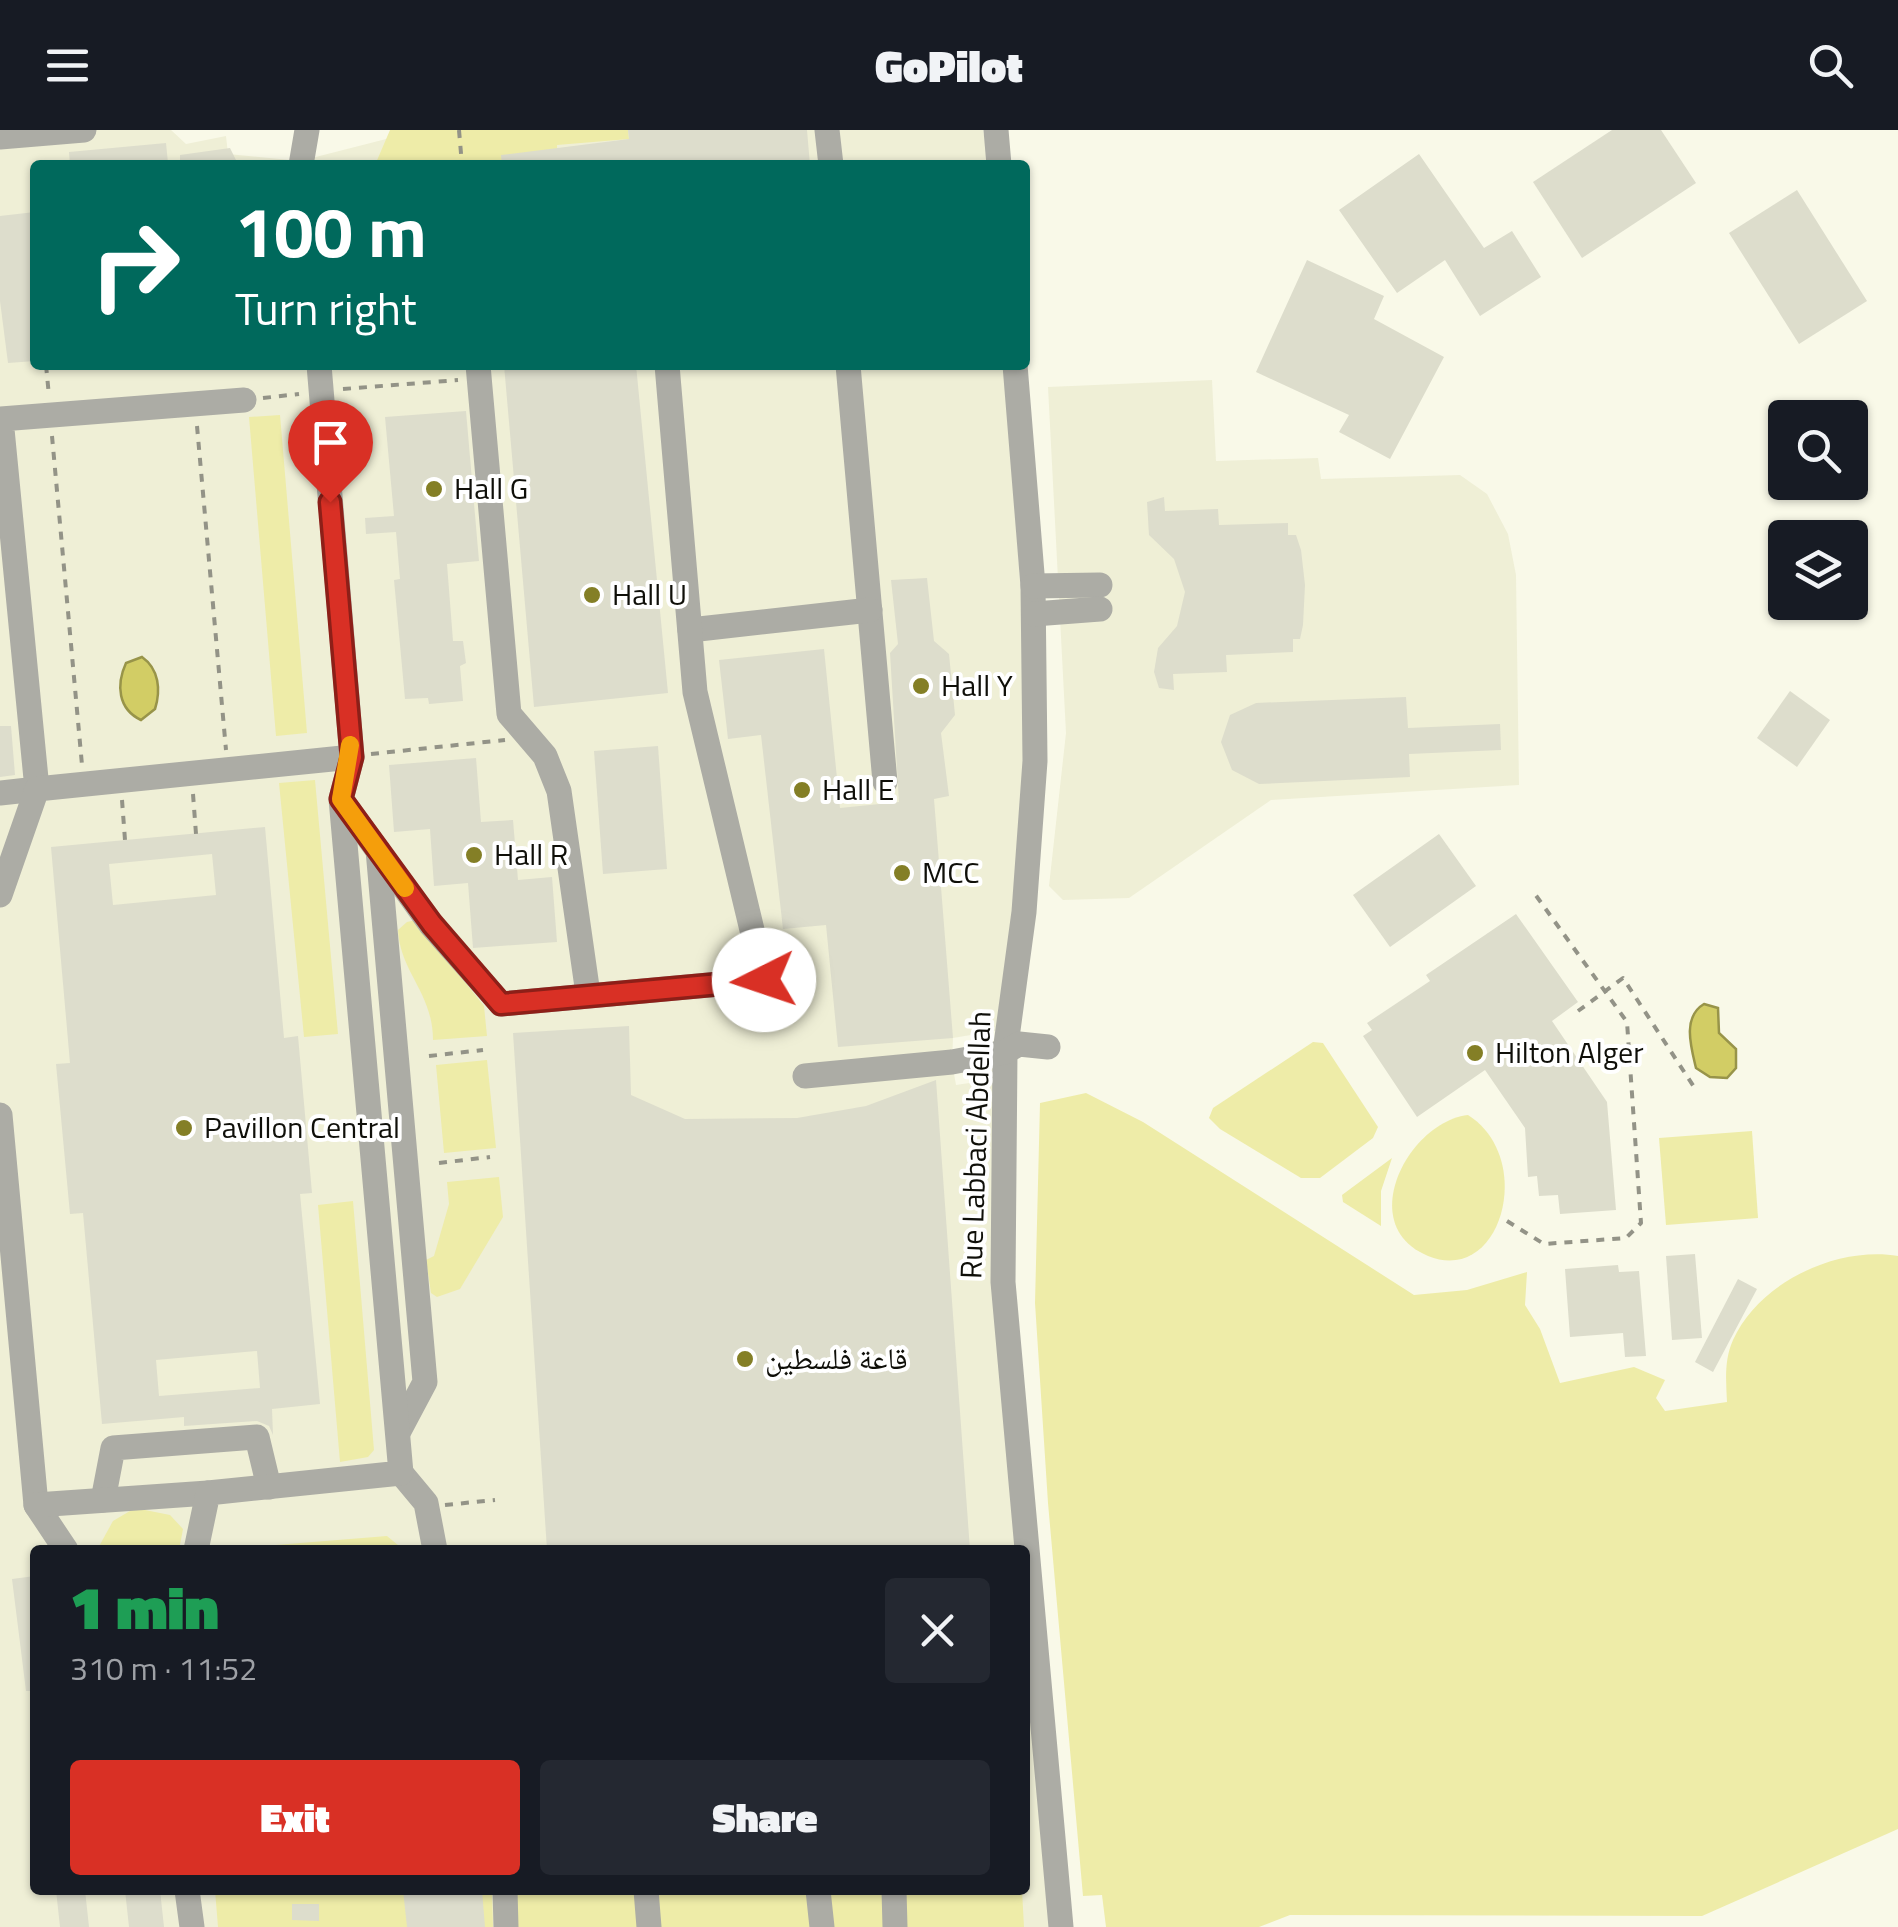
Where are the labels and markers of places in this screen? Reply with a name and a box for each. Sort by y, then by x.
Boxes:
pin [288,400,373,503]
place label: Hall G [454,465,528,511]
marker: Hall G [423,478,445,500]
place label: Hall U [612,571,687,617]
marker: Hall U [581,584,603,606]
place label: Hall Y [941,662,1013,708]
marker: Hall Y [910,675,932,697]
place label: Hall E [822,766,894,812]
marker: Hall E [791,779,813,801]
place label: Hall R [494,831,568,877]
marker: Hall R [463,844,485,866]
place label: MCC [922,849,980,895]
marker: MCC [891,862,913,884]
place label: Hilton Alger [1495,1029,1644,1075]
marker: Hilton Alger [1464,1042,1486,1064]
place label: Pavillon Central [204,1104,400,1150]
marker: Pavillon Central [173,1117,195,1139]
place label: قاعة فلسطين [765,1335,908,1381]
marker: قاعة فلسطين [734,1348,756,1370]

